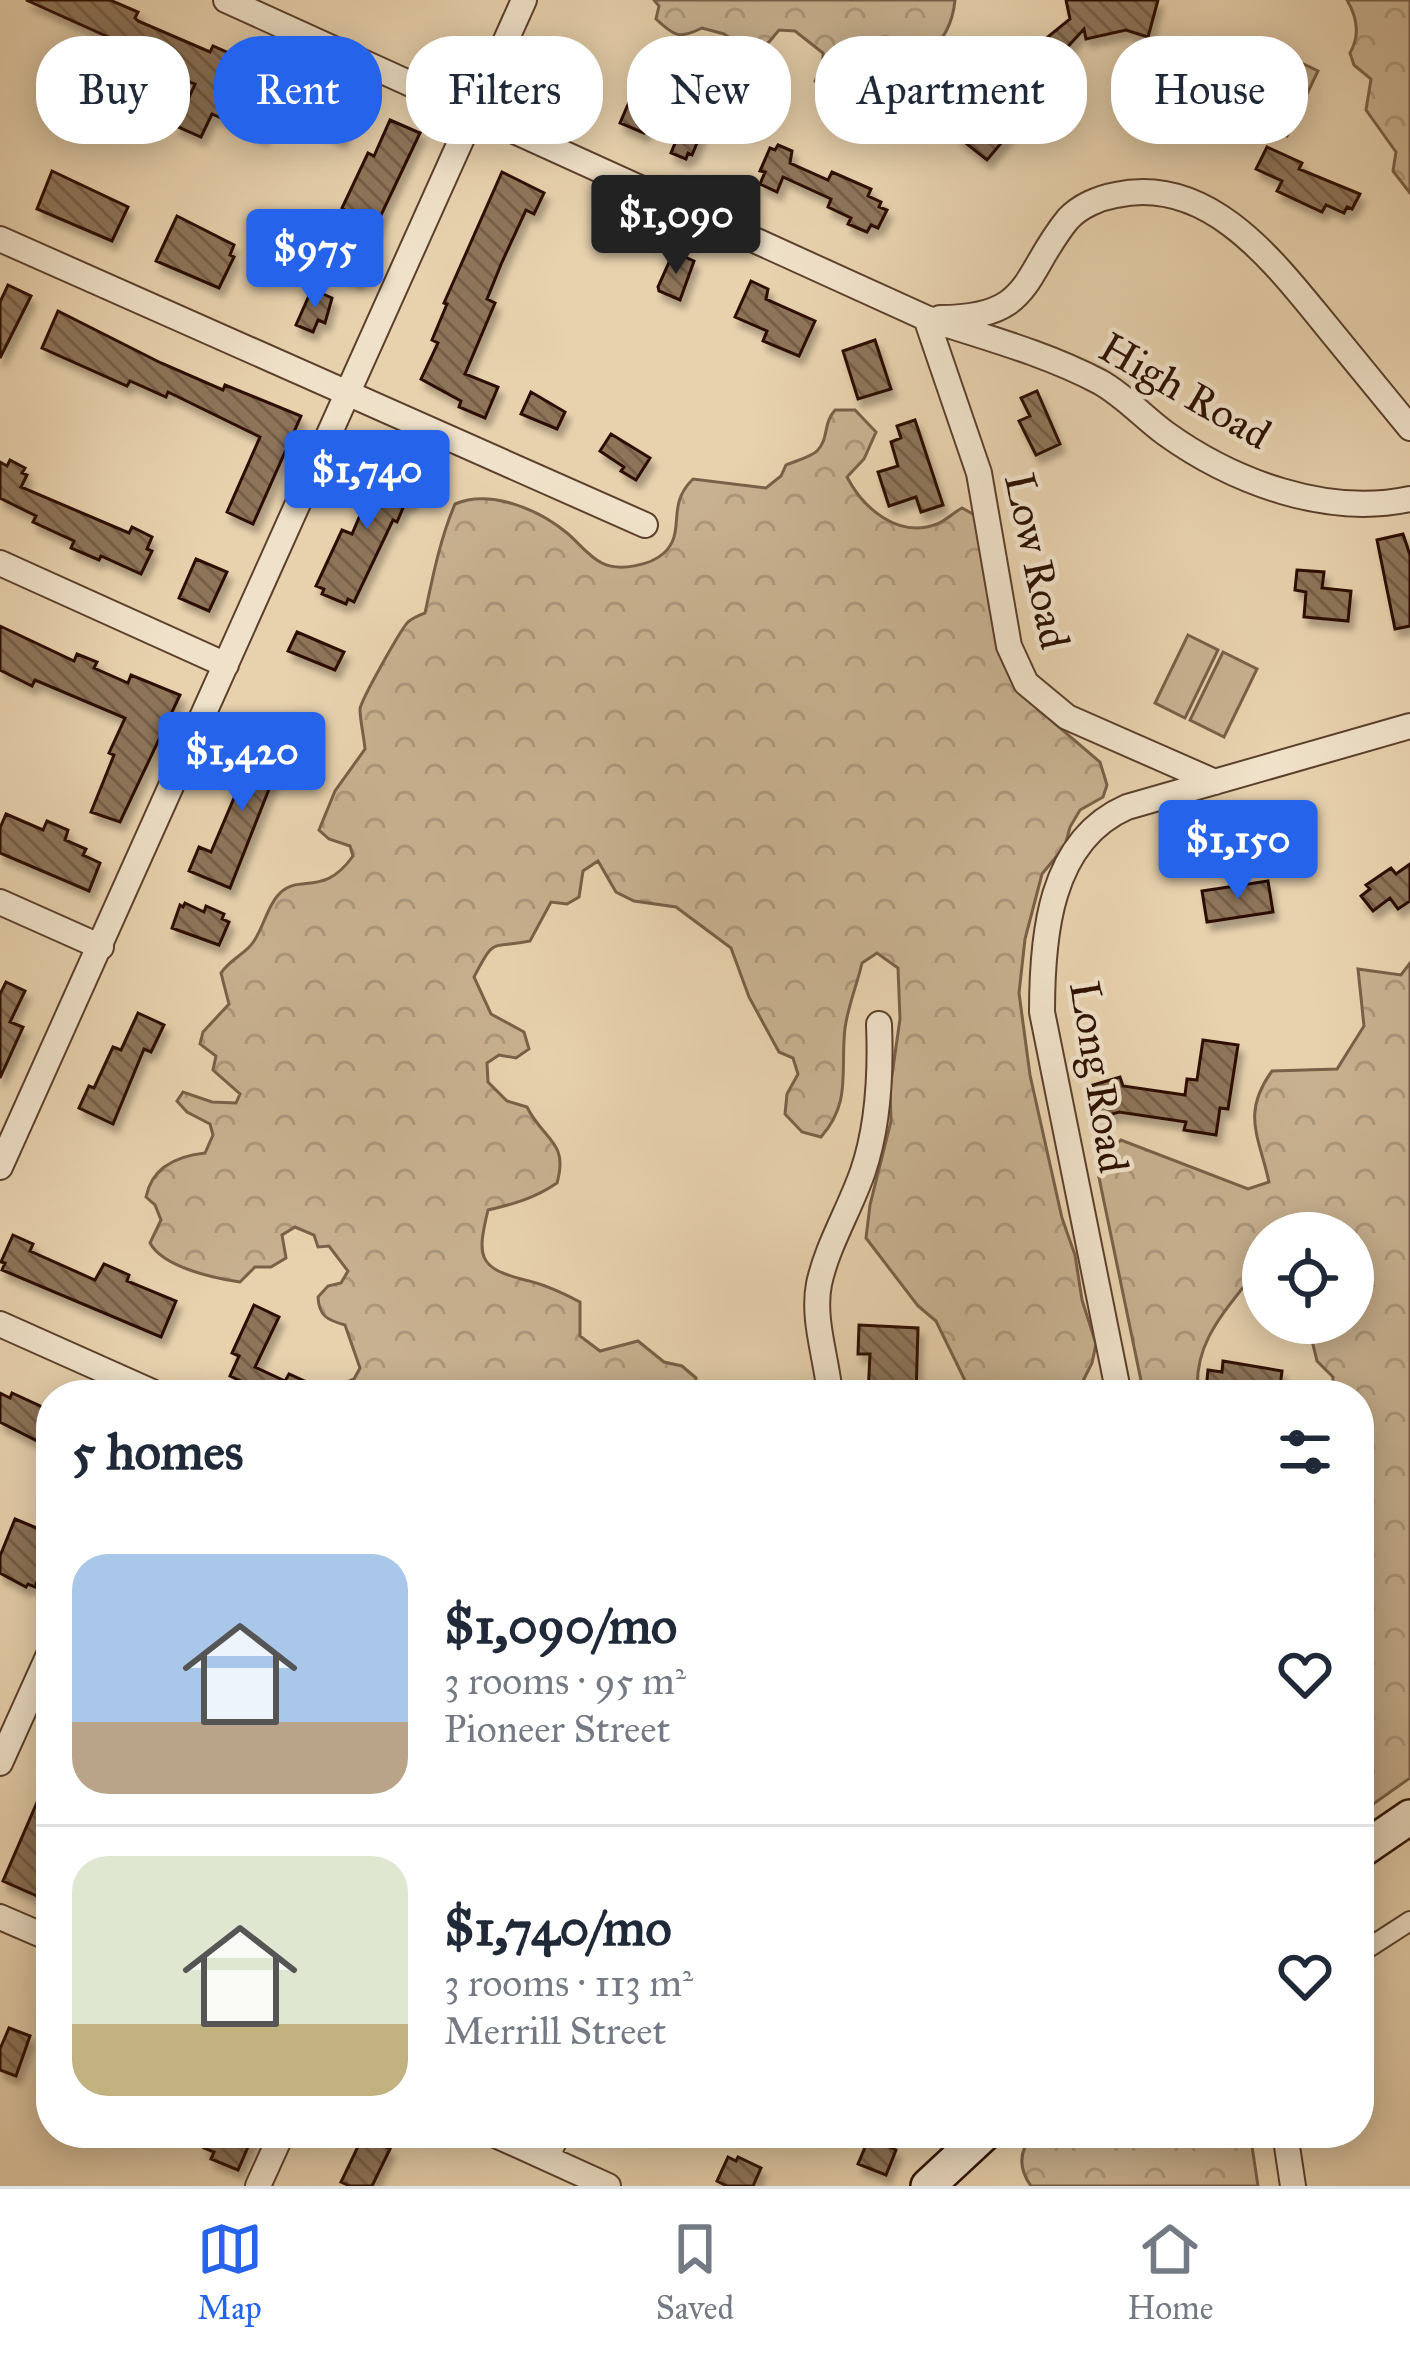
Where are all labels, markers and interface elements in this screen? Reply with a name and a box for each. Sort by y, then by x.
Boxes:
chip: Buy [36,36,190,144]
chip: Rent [214,36,382,144]
chip: Filters [406,36,603,144]
chip: New [627,36,791,144]
chip: Apartment [815,36,1087,144]
chip: House [1111,36,1308,144]
pin: $1,090 [578,175,774,277]
text: $1,090 [618,190,734,238]
pin: $975 [244,209,386,311]
text: $975 [273,224,357,272]
street label: High Road [1090,321,1280,461]
pin: $1,740 [269,430,465,532]
text: $1,740 [312,445,422,493]
street label: Low Road [993,468,1081,654]
pin: $1,420 [144,712,340,814]
text: $1,420 [185,727,299,775]
pin: $1,150 [1140,800,1336,902]
text: $1,150 [1186,815,1290,863]
street label: Long Road [1058,977,1140,1177]
map controls [1242,1212,1374,1344]
button: locate [1242,1212,1374,1344]
icon: filters [1272,1419,1338,1485]
text: 5 homes [72,1421,243,1483]
text: $1,090/mo [444,1595,677,1657]
icon: home [168,1602,312,1746]
icon: heart [1272,1641,1338,1707]
text: 3 rooms · 95 m² [444,1657,686,1705]
text: Pioneer Street [444,1705,670,1753]
text: $1,740/mo [444,1897,672,1959]
icon: home [168,1904,312,2048]
icon: heart [1272,1943,1338,2009]
text: 3 rooms · 113 m² [444,1959,693,2007]
text: Merrill Street [444,2007,666,2055]
tab: Map [197,2216,263,2328]
tab: Saved [656,2216,734,2328]
tab: Home [1127,2216,1213,2328]

